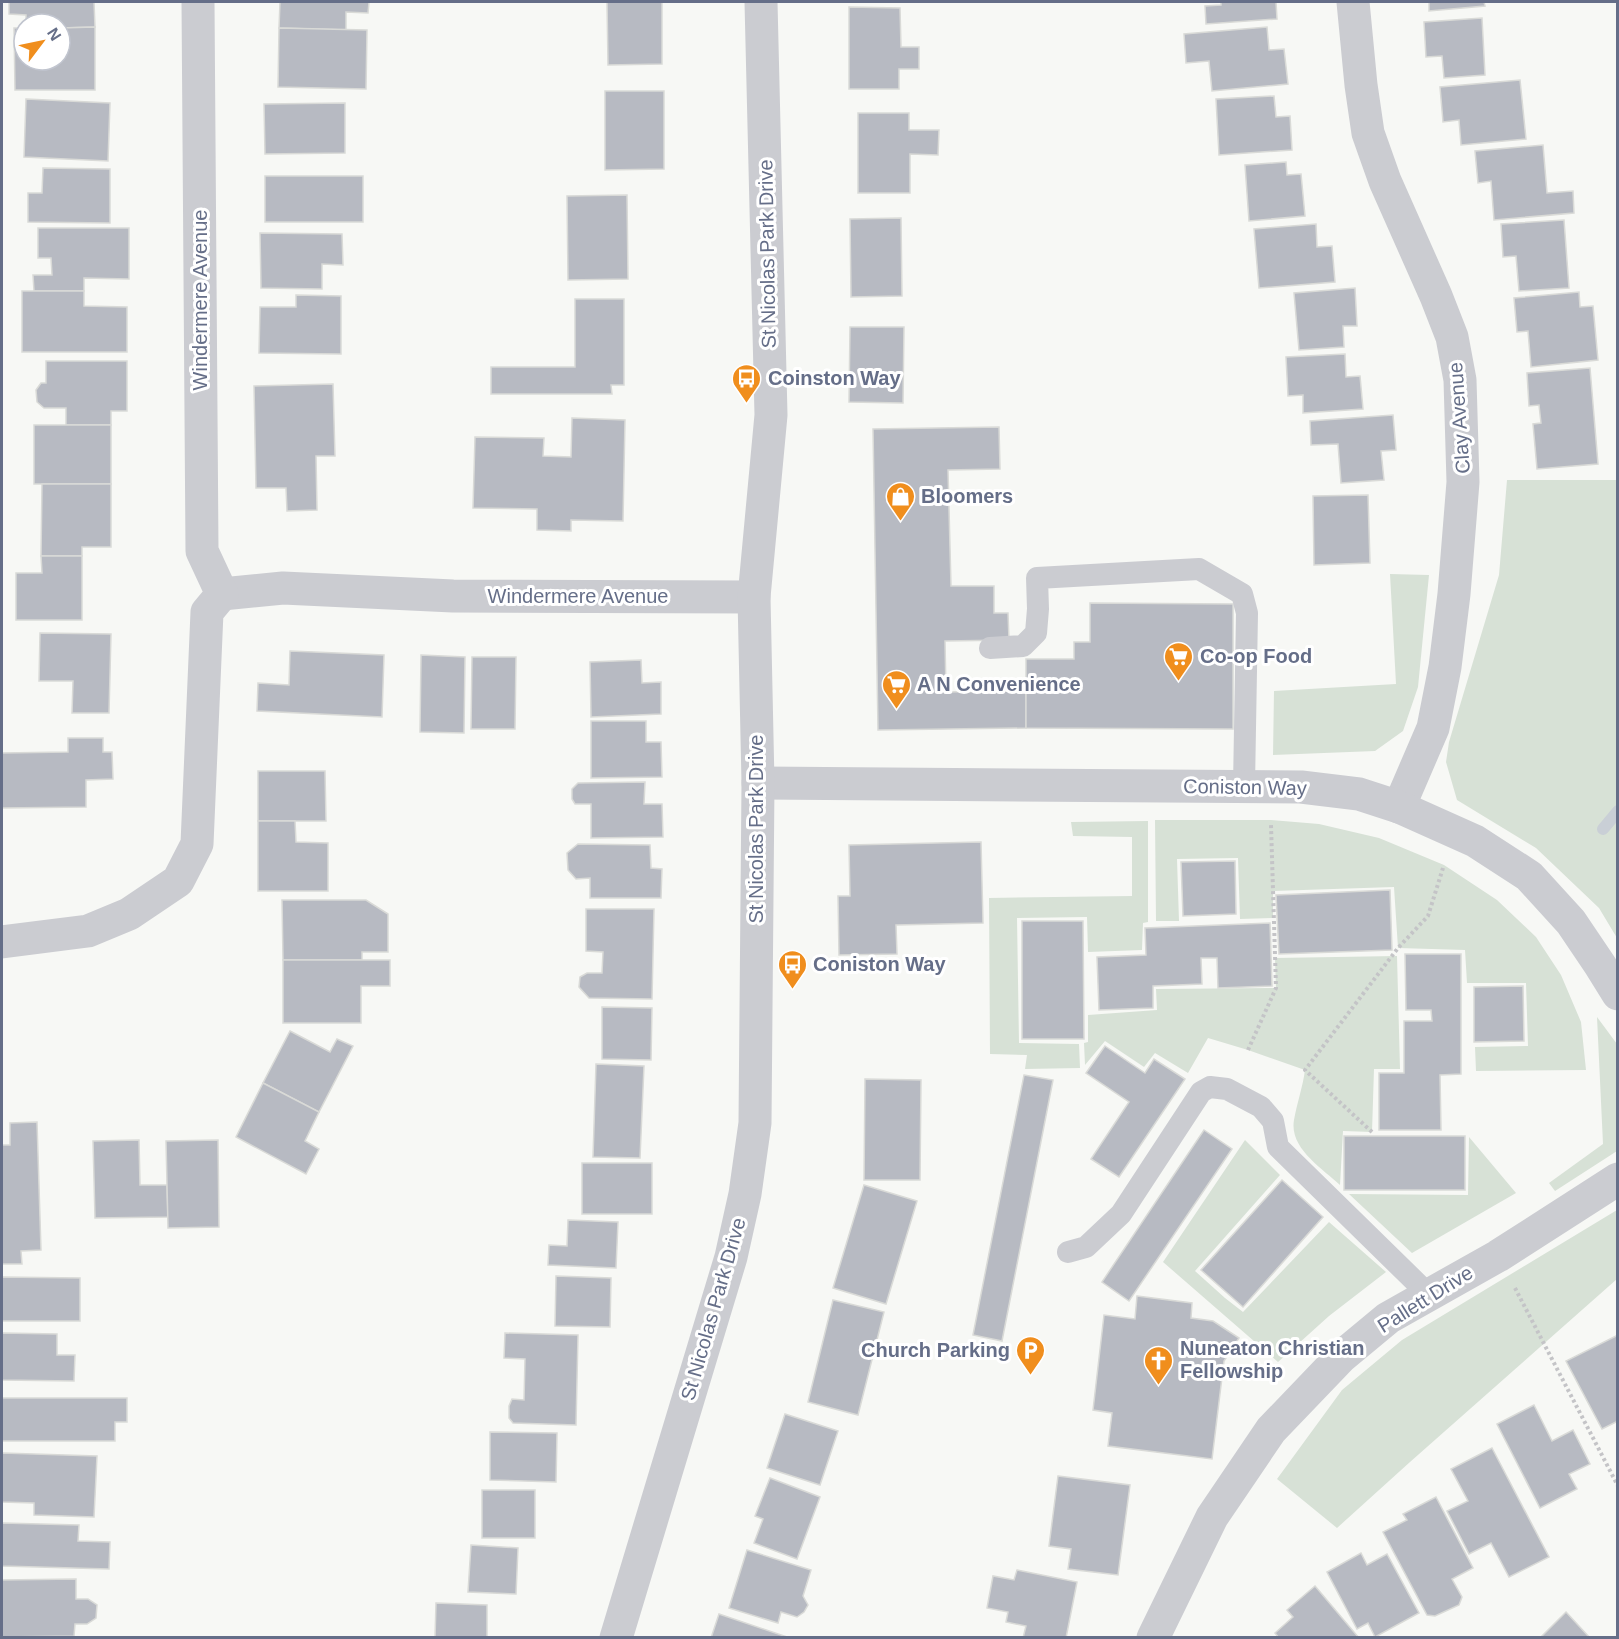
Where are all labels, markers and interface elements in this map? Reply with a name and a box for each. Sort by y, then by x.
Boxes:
north arrow [12,12,72,72]
text: N [44,25,65,44]
street label: St Nicolas Park Drive [754,159,780,349]
street label: Windermere Avenue [189,210,211,390]
street label: Clay Avenue [1444,361,1474,475]
bus stop icon: Coinston Way [731,362,763,404]
place label: Coinston Way [768,367,901,389]
shop icon: Bloomers [884,480,916,522]
place label: Bloomers [921,485,1013,507]
street label: Windermere Avenue [488,585,668,607]
supermarket icon: Co-op Food [1163,640,1195,682]
place label: Co-op Food [1200,645,1312,667]
supermarket icon: A N Convenience [880,668,912,710]
place label: A N Convenience [917,673,1081,695]
street label: St Nicolas Park Drive [745,735,767,923]
street label: Coniston Way [1183,775,1307,799]
bus stop icon: Coniston Way [776,948,808,990]
place label: Coniston Way [813,953,946,975]
street label: St Nicolas Park Drive [676,1215,750,1403]
street label: Pallett Drive [1373,1261,1477,1337]
parking icon: Church Parking [1015,1334,1047,1376]
place label: Nuneaton Christian Fellowship [1180,1337,1364,1382]
place label: Church Parking [861,1339,1010,1361]
church icon: Nuneaton Christian Fellowship [1143,1344,1175,1386]

